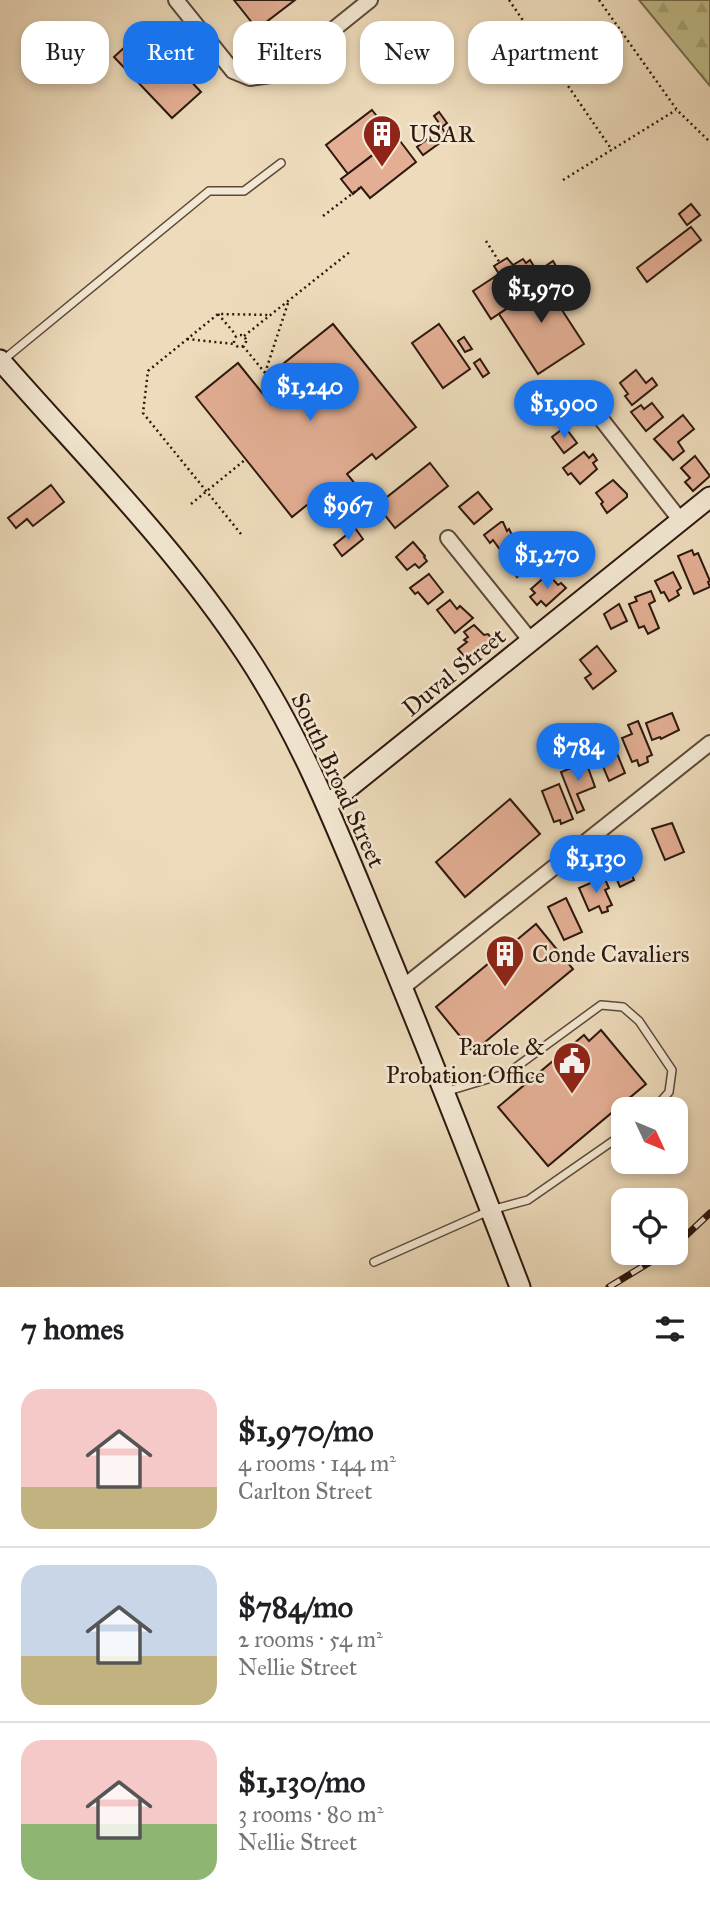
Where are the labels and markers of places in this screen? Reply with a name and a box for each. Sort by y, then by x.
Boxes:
building icon: USAR [361,113,403,168]
place label: USAR [409,119,476,149]
pin: $1,970 [484,266,598,325]
pin: $1,240 [253,364,367,423]
pin: $1,900 [507,380,621,440]
pin: $967 [307,482,389,542]
pin: $1,270 [490,532,604,591]
pin: $784 [537,724,619,783]
pin: $1,130 [539,836,653,895]
building icon: Conde Cavaliers [484,933,526,988]
place label: Conde Cavaliers [532,939,689,969]
place label: Parole & Probation Office [386,1032,545,1090]
public building icon: Parole & Probation Office [551,1040,593,1095]

